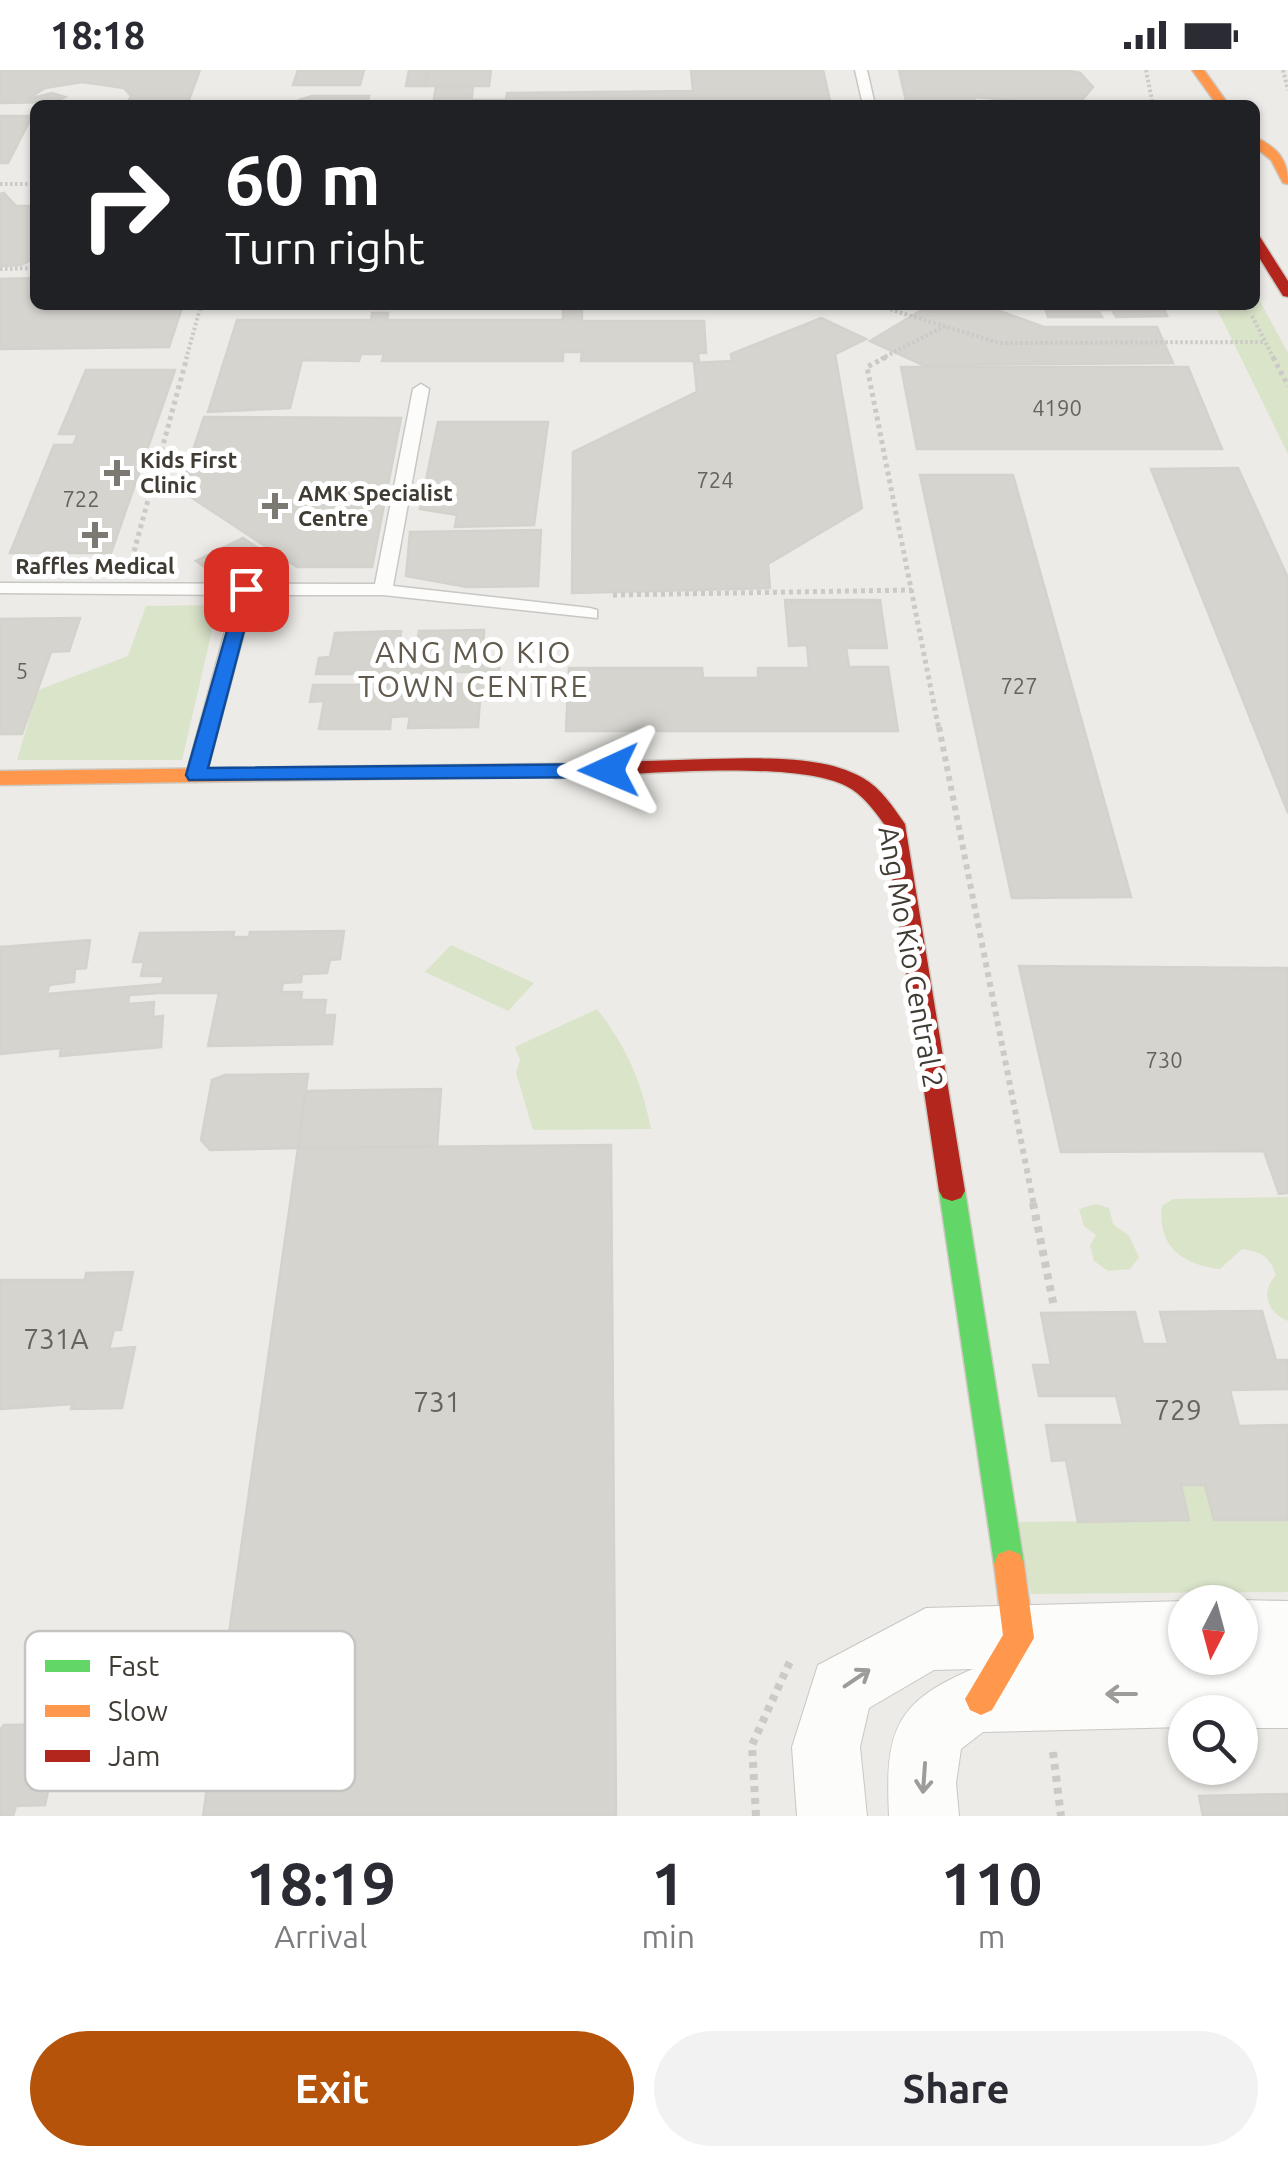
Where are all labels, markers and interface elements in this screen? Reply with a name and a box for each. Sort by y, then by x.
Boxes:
text: 18:18 [50,14,145,56]
icon: right [60,140,190,270]
text: 60 m [225,140,381,218]
text: Turn right [225,222,425,273]
house number: 4190 [1032,395,1082,420]
place label: Kids First Clinic [140,447,237,497]
marker: Kids First Clinic [104,460,130,486]
house number: 724 [696,467,734,492]
place label: AMK Specialist Centre [298,480,453,530]
house number: 722 [62,486,100,511]
marker: AMK Specialist Centre [262,493,288,519]
marker: Raffles Medical [82,522,108,548]
pin [204,547,289,632]
place label: Raffles Medical [15,553,175,578]
icon: arrive [219,562,274,617]
district label: ANG MO KIO TOWN CENTRE [358,635,590,703]
house number: 5 [16,658,28,683]
house number: 727 [1000,673,1038,698]
position arrow [557,718,661,822]
street label: Ang Mo Kio Central 2 [873,824,950,1090]
house number: 730 [1145,1047,1183,1072]
house number: 731A [23,1323,89,1354]
house number: 731 [413,1386,461,1417]
house number: 729 [1154,1394,1202,1425]
north arrow [1168,1585,1258,1675]
map controls [1168,1585,1258,1785]
legend [25,1631,355,1791]
text: Fast [108,1650,159,1681]
one-way arrow [843,1668,870,1689]
one-way arrow [1105,1684,1138,1704]
text: Slow [108,1695,168,1726]
button: search [1168,1695,1258,1785]
text: Jam [108,1740,160,1771]
one-way arrow [914,1761,933,1794]
text: 18:19 [246,1849,396,1916]
text: 1 [651,1849,685,1916]
text: 110 [941,1849,1042,1916]
text: Arrival [274,1918,367,1954]
text: min [641,1918,695,1954]
text: m [978,1918,1005,1954]
button: Exit [30,2031,634,2146]
button: Share [654,2031,1258,2146]

